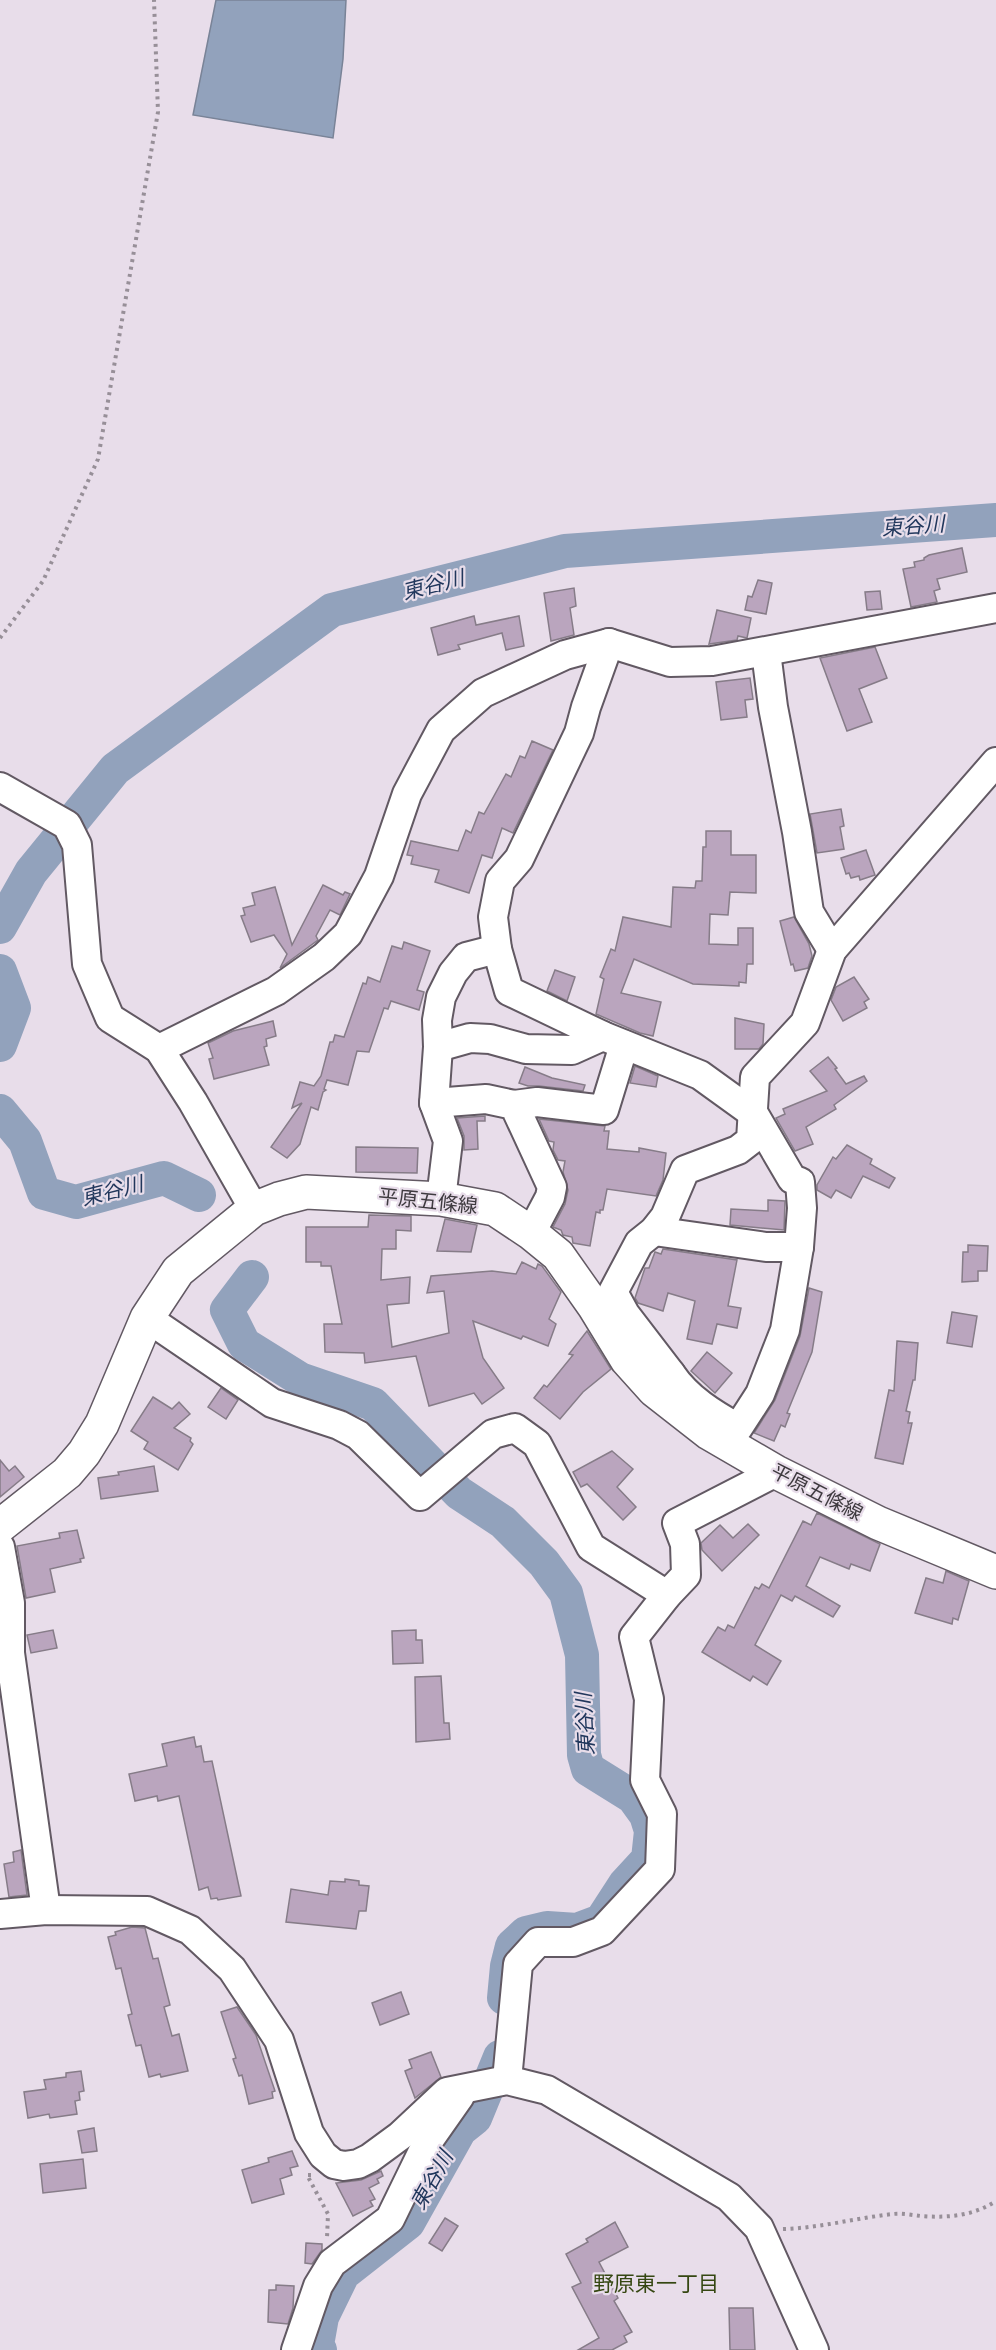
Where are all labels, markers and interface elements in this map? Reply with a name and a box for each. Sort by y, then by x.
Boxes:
water label: 東谷川 [881,510,947,542]
water label: 東谷川 [399,563,469,606]
water label: 東谷川 [78,1169,148,1212]
street label: 平原五條線 [377,1183,479,1220]
street label: 平原五條線 [766,1458,867,1527]
water label: 東谷川 [569,1690,601,1756]
water label: 東谷川 [404,2144,460,2214]
district label: 野原東一丁目 [593,2270,719,2298]

